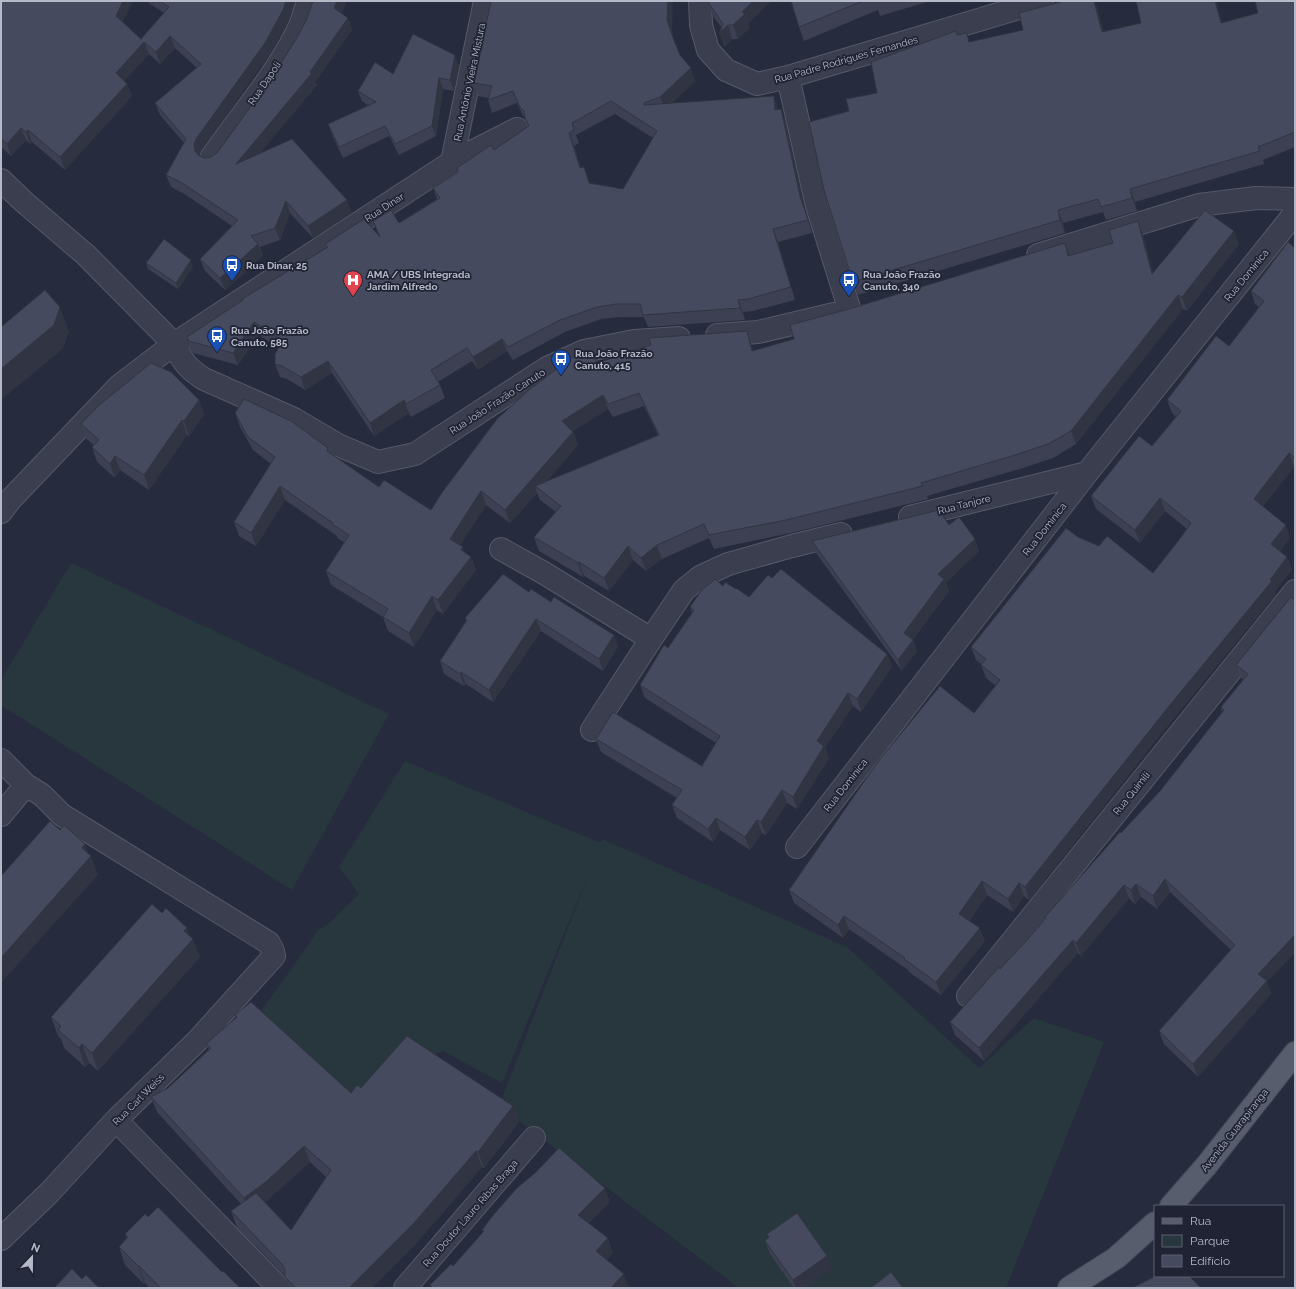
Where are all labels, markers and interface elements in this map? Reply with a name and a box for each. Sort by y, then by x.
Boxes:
street label: Rua Antônio Vieira Mistura [452,22,487,142]
street label: Rua Padre Rodrigues Fernandes [773,34,919,85]
street label: Rua Dapoli [246,59,283,107]
street label: Rua Dinar [363,190,406,224]
street label: Rua Dominica [1222,247,1271,304]
bus stop icon: Rua Dinar, 25 [221,254,243,282]
place label: Rua Dinar, 25 [246,260,308,271]
hospital icon: AMA / UBS Integrada Jardim Alfredo [342,269,364,297]
place label: AMA / UBS Integrada Jardim Alfredo [367,269,470,292]
bus stop icon: Rua João Frazão Canuto, 340 [838,269,860,297]
place label: Rua João Frazão Canuto, 340 [863,269,941,292]
bus stop icon: Rua João Frazão Canuto, 585 [206,325,228,353]
place label: Rua João Frazão Canuto, 585 [231,325,309,348]
bus stop icon: Rua João Frazão Canuto, 415 [550,348,572,376]
place label: Rua João Frazão Canuto, 415 [575,348,653,371]
street label: Rua João Frazão Canuto [448,366,547,436]
street label: Rua Tanjore [937,493,992,516]
street label: Rua Dominica [1020,501,1068,558]
street label: Rua Dominica [821,757,869,814]
street label: Rua Quimili [1111,770,1152,817]
street label: Rua Carl Weiss [110,1071,167,1127]
street label: Avenida Guarapiranga [1199,1087,1270,1174]
street label: Rua Doutor Lauro Ribas Braga [421,1157,520,1269]
legend [1154,1205,1284,1277]
text: Rua [1190,1214,1211,1228]
text: Parque [1190,1234,1230,1248]
north arrow [12,1237,52,1277]
text: N [29,1241,42,1256]
text: Edifício [1190,1254,1230,1268]

